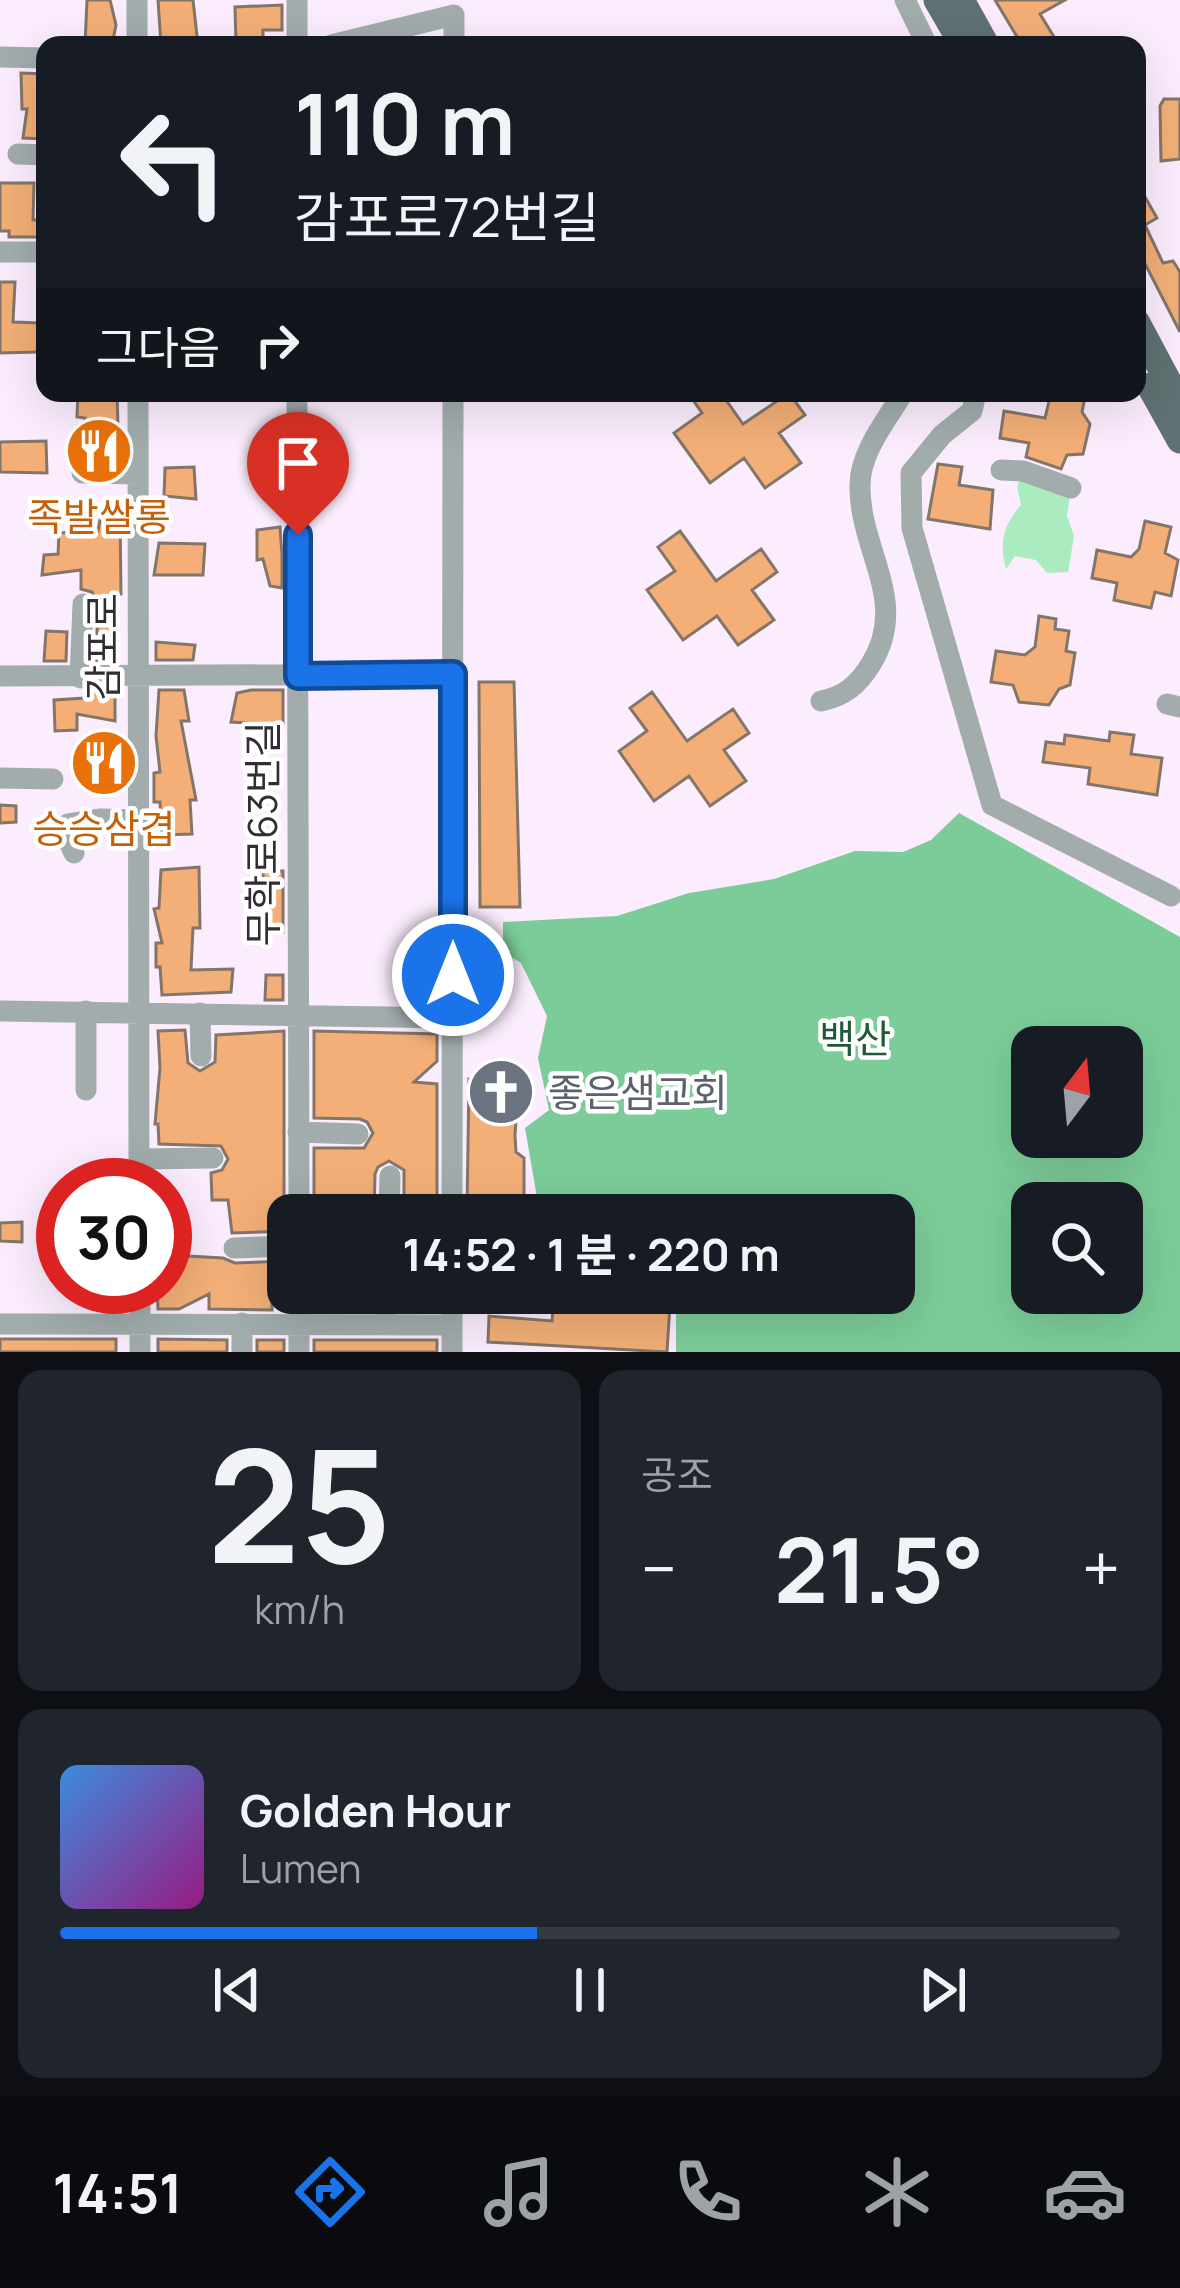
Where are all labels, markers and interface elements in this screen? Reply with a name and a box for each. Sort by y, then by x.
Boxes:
text: 110 m [294,65,515,180]
icon: left [96,84,252,240]
text: 감포로72번길 [294,179,600,253]
icon: right [244,312,310,378]
text: 그다음 [96,316,220,378]
pin [247,412,349,535]
restaurant icon: 족발쌀롱 [64,416,134,486]
icon: arrive [265,430,331,496]
place label: 족발쌀롱 [27,489,171,543]
street label: 감포로 [75,593,129,701]
street label: 무학로63번길 [235,721,289,947]
restaurant icon: 승승삼겹 [69,728,139,798]
place label: 승승삼겹 [32,801,176,855]
position arrow [390,912,516,1038]
park label: 백산 [819,1011,891,1065]
north arrow [1011,1026,1143,1158]
map controls [1011,1026,1143,1314]
church icon: 좋은샘교회 [466,1057,536,1127]
place label: 좋은샘교회 [548,1065,727,1119]
speed limit sign: 30 [36,1158,192,1314]
button: search [1011,1182,1143,1314]
text: 14:52 · 1 분 · 220 m [402,1223,780,1285]
text: 25 [207,1397,392,1610]
text: 공조 [641,1447,713,1501]
text: 21.5° [774,1507,984,1630]
text: − [641,1523,677,1613]
text: + [1082,1523,1120,1613]
text: km/h [254,1582,345,1636]
text: Golden Hour [240,1779,511,1841]
text: Lumen [240,1841,361,1895]
icon: previous [204,1957,270,2023]
icon: pause [557,1957,623,2023]
icon: next [910,1957,976,2023]
icon: directions [288,2150,372,2234]
icon: music [477,2150,561,2234]
icon: phone [666,2150,750,2234]
icon: climate [855,2150,939,2234]
icon: car [1043,2150,1127,2234]
text: 14:51 [52,2155,183,2229]

